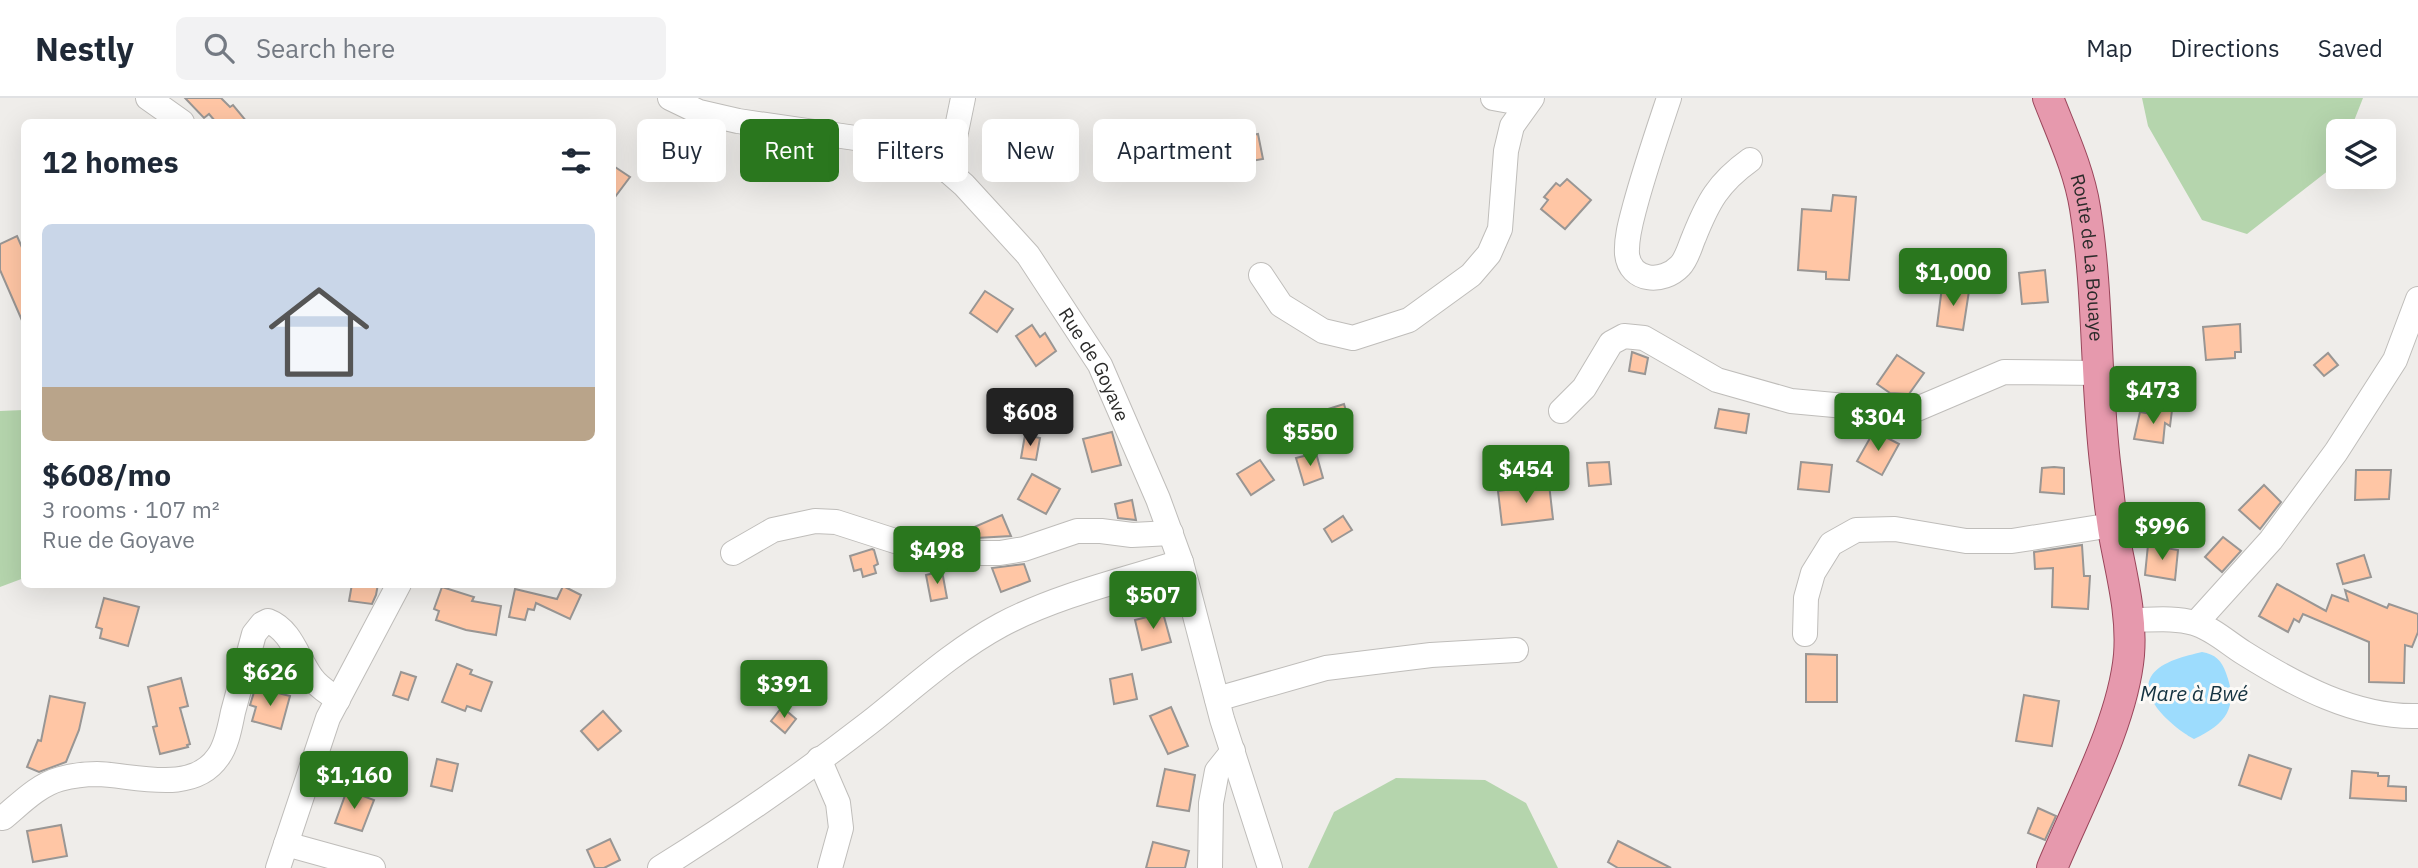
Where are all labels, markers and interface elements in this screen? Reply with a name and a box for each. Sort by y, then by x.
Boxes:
search box [176,17,666,80]
text: Nestly [35,27,134,70]
icon: search [200,29,238,67]
text: Search here [256,31,395,65]
text: Map [2086,32,2132,64]
text: Directions [2170,32,2280,64]
text: Saved [2318,32,2383,64]
chip: Buy [637,119,726,182]
chip: Rent [740,119,839,182]
chip: Filters [853,119,968,182]
chip: New [982,119,1079,182]
chip: Apartment [1093,119,1256,182]
map controls [2326,119,2396,189]
button: layers [2326,119,2396,189]
text: 12 homes [42,142,179,181]
icon: filters [557,142,595,180]
street label: Route de La Bouaye [2066,171,2109,342]
pin: $1,000 [1896,248,2010,308]
text: $1,000 [1915,256,1991,286]
icon: home [256,269,382,395]
street label: Rue de Goyave [1054,303,1135,425]
pin: $473 [2112,366,2194,426]
text: $473 [2125,374,2181,404]
pin: $608 [989,388,1071,448]
pin: $304 [1837,394,1919,453]
text: $608 [1002,396,1058,426]
text: $304 [1850,401,1906,431]
pin: $550 [1269,408,1351,468]
text: $550 [1282,416,1338,446]
pin: $454 [1485,446,1567,505]
text: $454 [1498,453,1554,483]
text: $608/mo [42,455,171,494]
text: 3 rooms · 107 m² [42,494,220,524]
pin: $996 [2121,503,2203,562]
text: $996 [2134,510,2190,540]
text: Rue de Goyave [42,524,195,554]
pin: $498 [896,526,978,586]
text: $498 [909,534,965,564]
pin: $507 [1112,572,1194,631]
text: $507 [1125,579,1181,609]
pin: $626 [229,648,311,708]
text: $626 [242,656,298,686]
pin: $391 [743,660,825,720]
text: $391 [756,668,812,698]
water label: Mare à Bwé [2140,679,2248,707]
pin: $1,160 [297,752,411,811]
text: $1,160 [316,759,392,789]

